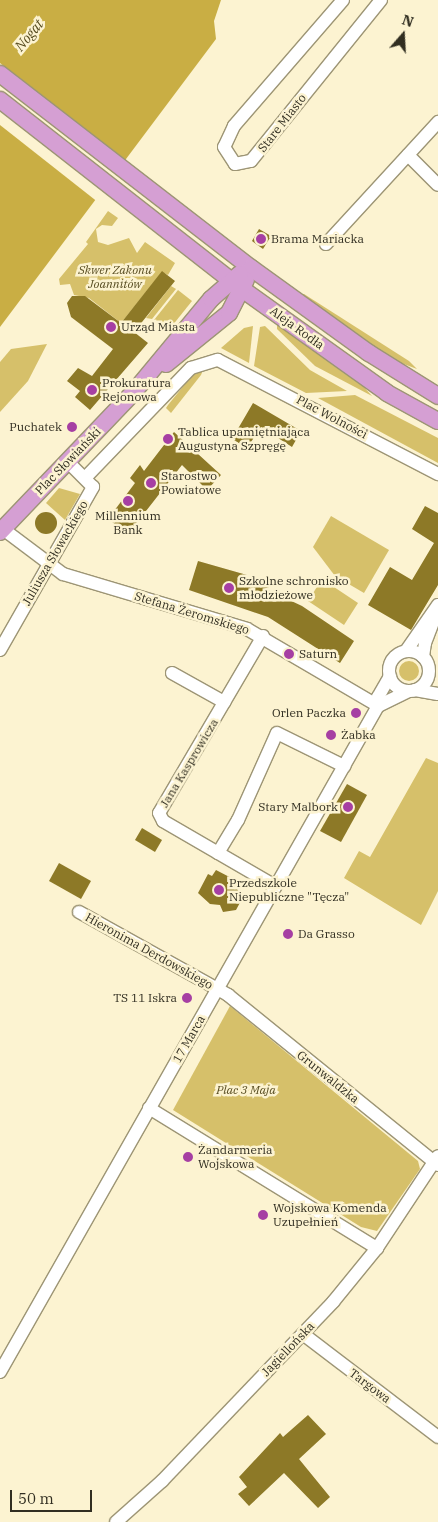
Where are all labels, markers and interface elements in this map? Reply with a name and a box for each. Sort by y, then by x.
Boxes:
north arrow [378,10,428,60]
text: N [400,11,416,31]
water label: Nogat [11,16,47,54]
street label: Stare Miasto [255,91,309,155]
place label: Brama Mariacka [271,232,364,246]
marker: Brama Mariacka [255,233,267,245]
park label: Skwer Zakonu Joannitów [78,263,152,291]
street label: Aleja Rodła [267,304,327,352]
place label: Urząd Miasta [121,320,195,334]
marker: Urząd Miasta [105,321,117,333]
place label: Prokuratura Rejonowa [102,376,171,404]
marker: Prokuratura Rejonowa [86,384,98,396]
street label: Plac Wolności [294,392,370,442]
place label: Puchatek [9,420,62,434]
marker: Puchatek [66,421,78,433]
street label: Plac Słowiański [32,424,104,498]
place label: Tablica upamiętniająca Augustyna Szpręgę [178,425,310,453]
marker: Tablica upamiętniająca Augustyna Szpręgę [162,433,174,445]
place label: Starostwo Powiatowe [161,469,221,497]
marker: Starostwo Powiatowe [145,477,157,489]
marker: Millennium Bank [122,495,134,507]
street label: Juliusza Słowackiego [19,498,91,608]
place label: Millennium Bank [95,509,161,537]
place label: Szkolne schronisko młodzieżowe [239,574,349,602]
marker: Szkolne schronisko młodzieżowe [223,582,235,594]
street label: Stefana Żeromskiego [133,589,251,637]
place label: Saturn [299,647,337,661]
marker: Saturn [283,648,295,660]
place label: Orlen Paczka [272,706,346,720]
marker: Orlen Paczka [350,707,362,719]
street label: Jana Kasprowicza [157,716,221,810]
place label: Żabka [341,728,376,742]
marker: Żabka [325,729,337,741]
place label: Stary Malbork [258,800,338,814]
marker: Stary Malbork [342,801,354,813]
place label: Przedszkole Niepubliczne "Tęcza" [229,876,349,904]
marker: Przedszkole Niepubliczne "Tęcza" [213,884,225,896]
street label: Hieronima Derdowskiego [83,910,215,992]
place label: Da Grasso [298,927,355,941]
marker: Da Grasso [282,928,294,940]
place label: TS 11 Iskra [113,991,177,1005]
marker: TS 11 Iskra [181,992,193,1004]
street label: 17 Marca [170,1013,208,1065]
street label: Grunwaldzka [294,1048,362,1106]
park label: Plac 3 Maja [216,1083,276,1097]
place label: Żandarmeria Wojskowa [198,1143,273,1171]
marker: Żandarmeria Wojskowa [182,1151,194,1163]
place label: Wojskowa Komenda Uzupełnień [273,1201,387,1229]
marker: Wojskowa Komenda Uzupełnień [257,1209,269,1221]
street label: Jagiellońska [259,1319,317,1379]
street label: Targowa [346,1366,394,1406]
scale bar [12,1480,95,1512]
text: 50 m [18,1489,54,1508]

